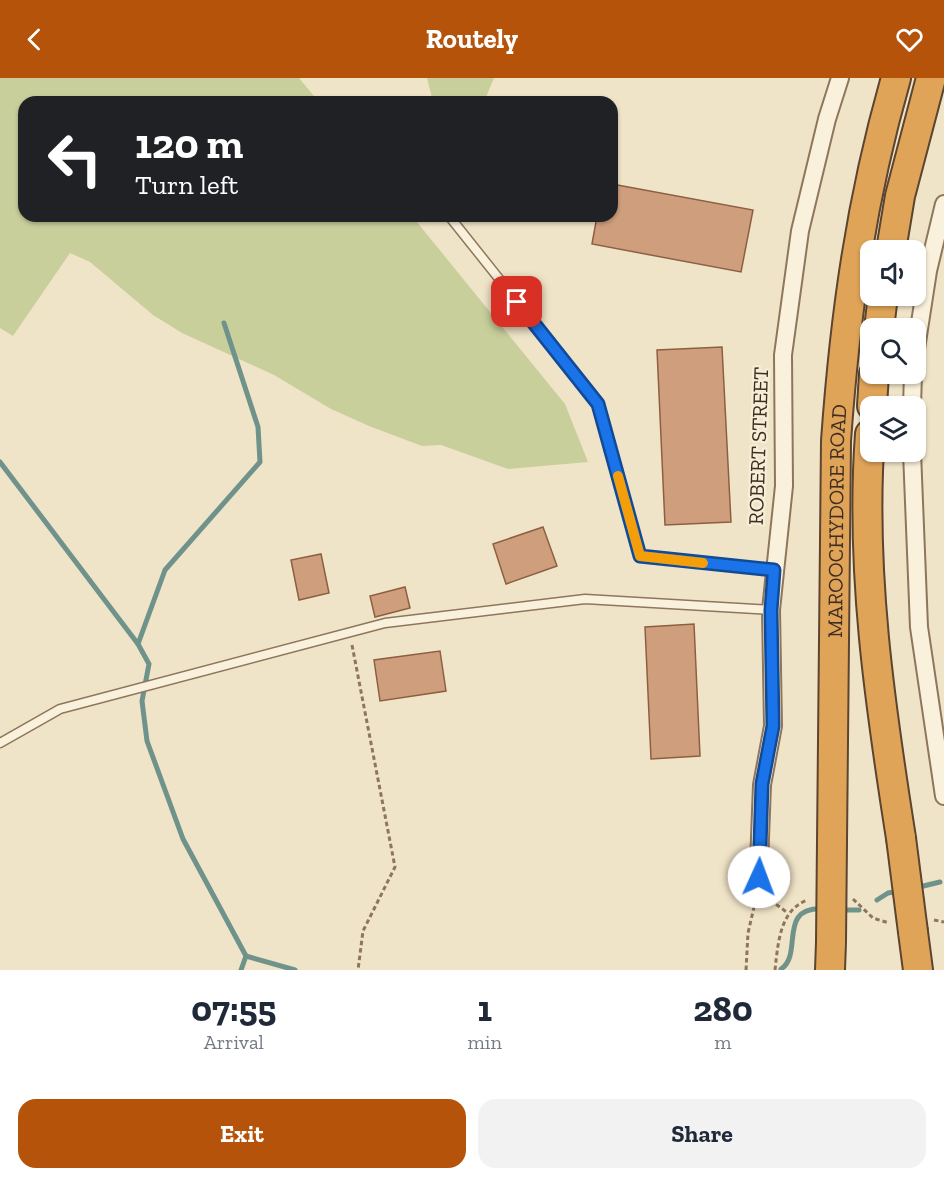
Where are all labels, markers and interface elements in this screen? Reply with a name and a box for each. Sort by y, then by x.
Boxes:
icon: back [18,23,51,56]
text: Routely [426,23,518,55]
icon: heart [893,23,926,56]
text: 120 m [135,118,243,169]
icon: left [36,120,114,198]
text: Turn left [135,169,238,201]
map controls [860,240,926,462]
button: sound [860,240,926,306]
pin [491,276,542,327]
icon: arrive [500,285,533,318]
button: search [860,318,926,384]
street label: ROBERT STREET [743,367,773,525]
button: layers [860,396,926,462]
street label: MAROOCHYDORE ROAD [822,403,851,638]
position arrow [727,845,791,909]
text: 07:55 [191,987,276,1030]
text: 1 [478,987,492,1030]
text: 280 [693,987,753,1030]
text: Arrival [204,1030,264,1054]
text: min [468,1030,502,1054]
text: m [714,1030,732,1054]
button: Exit [18,1099,466,1168]
button: Share [478,1099,926,1168]

